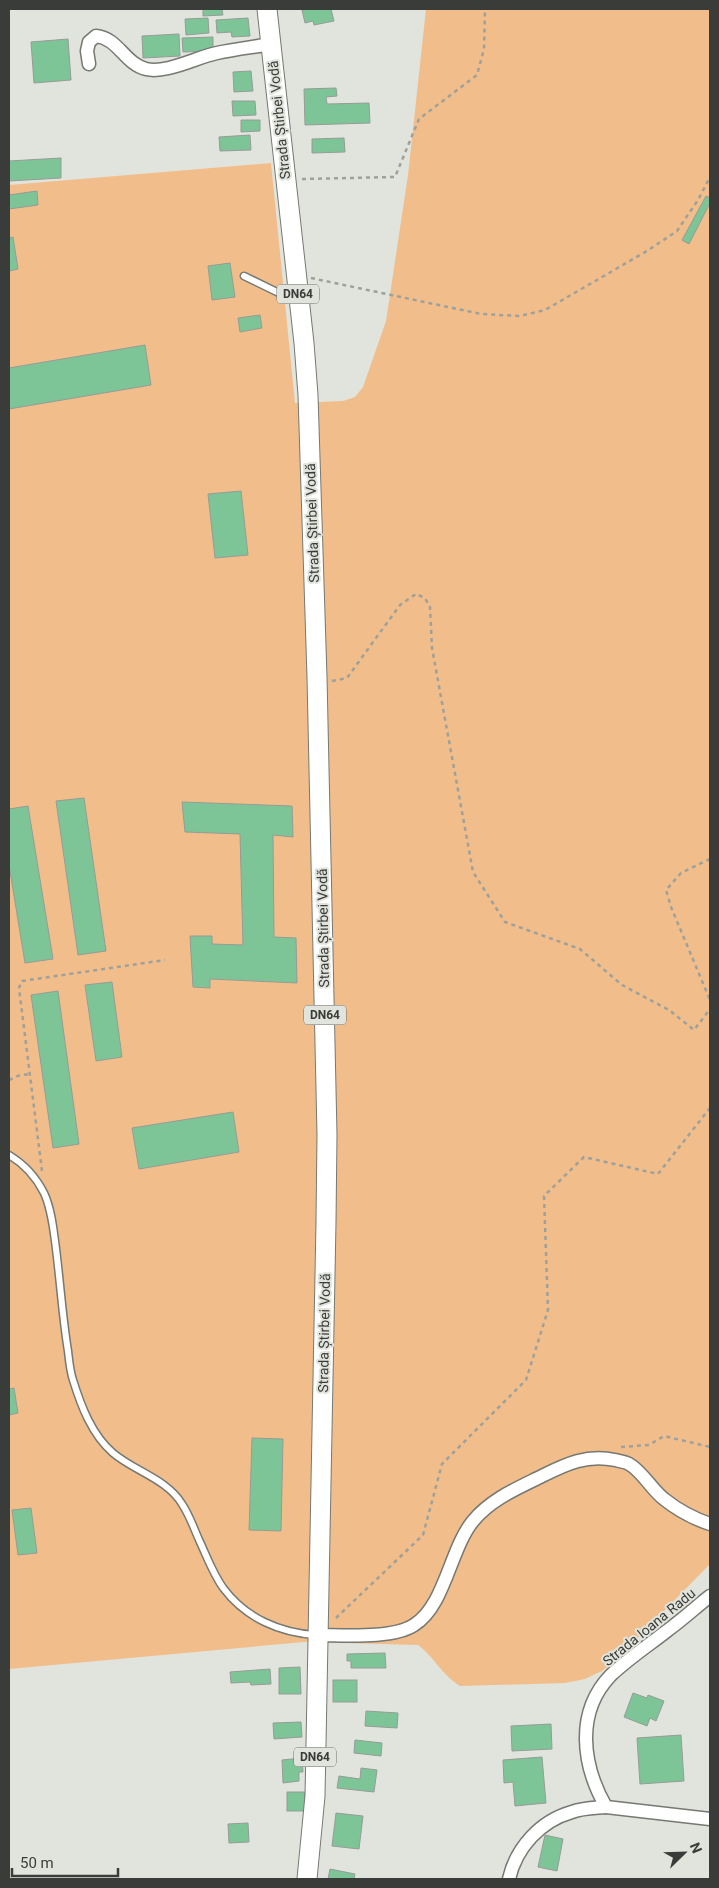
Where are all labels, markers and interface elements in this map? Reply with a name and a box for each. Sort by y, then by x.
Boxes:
street label: Strada Știrbei Vodă [265,60,294,180]
road number: DN64 [277,284,319,304]
street label: Strada Știrbei Vodă [302,463,323,583]
street label: Strada Știrbei Vodă [314,868,333,988]
road number: DN64 [304,1006,346,1024]
street label: Strada Știrbei Vodă [315,1273,334,1393]
street label: Strada Ioana Radu [600,1585,698,1669]
road number: DN64 [294,1748,336,1766]
north arrow [659,1828,709,1878]
text: N [687,1840,705,1856]
scale bar [12,1846,119,1878]
text: 50 m [20,1854,54,1872]

